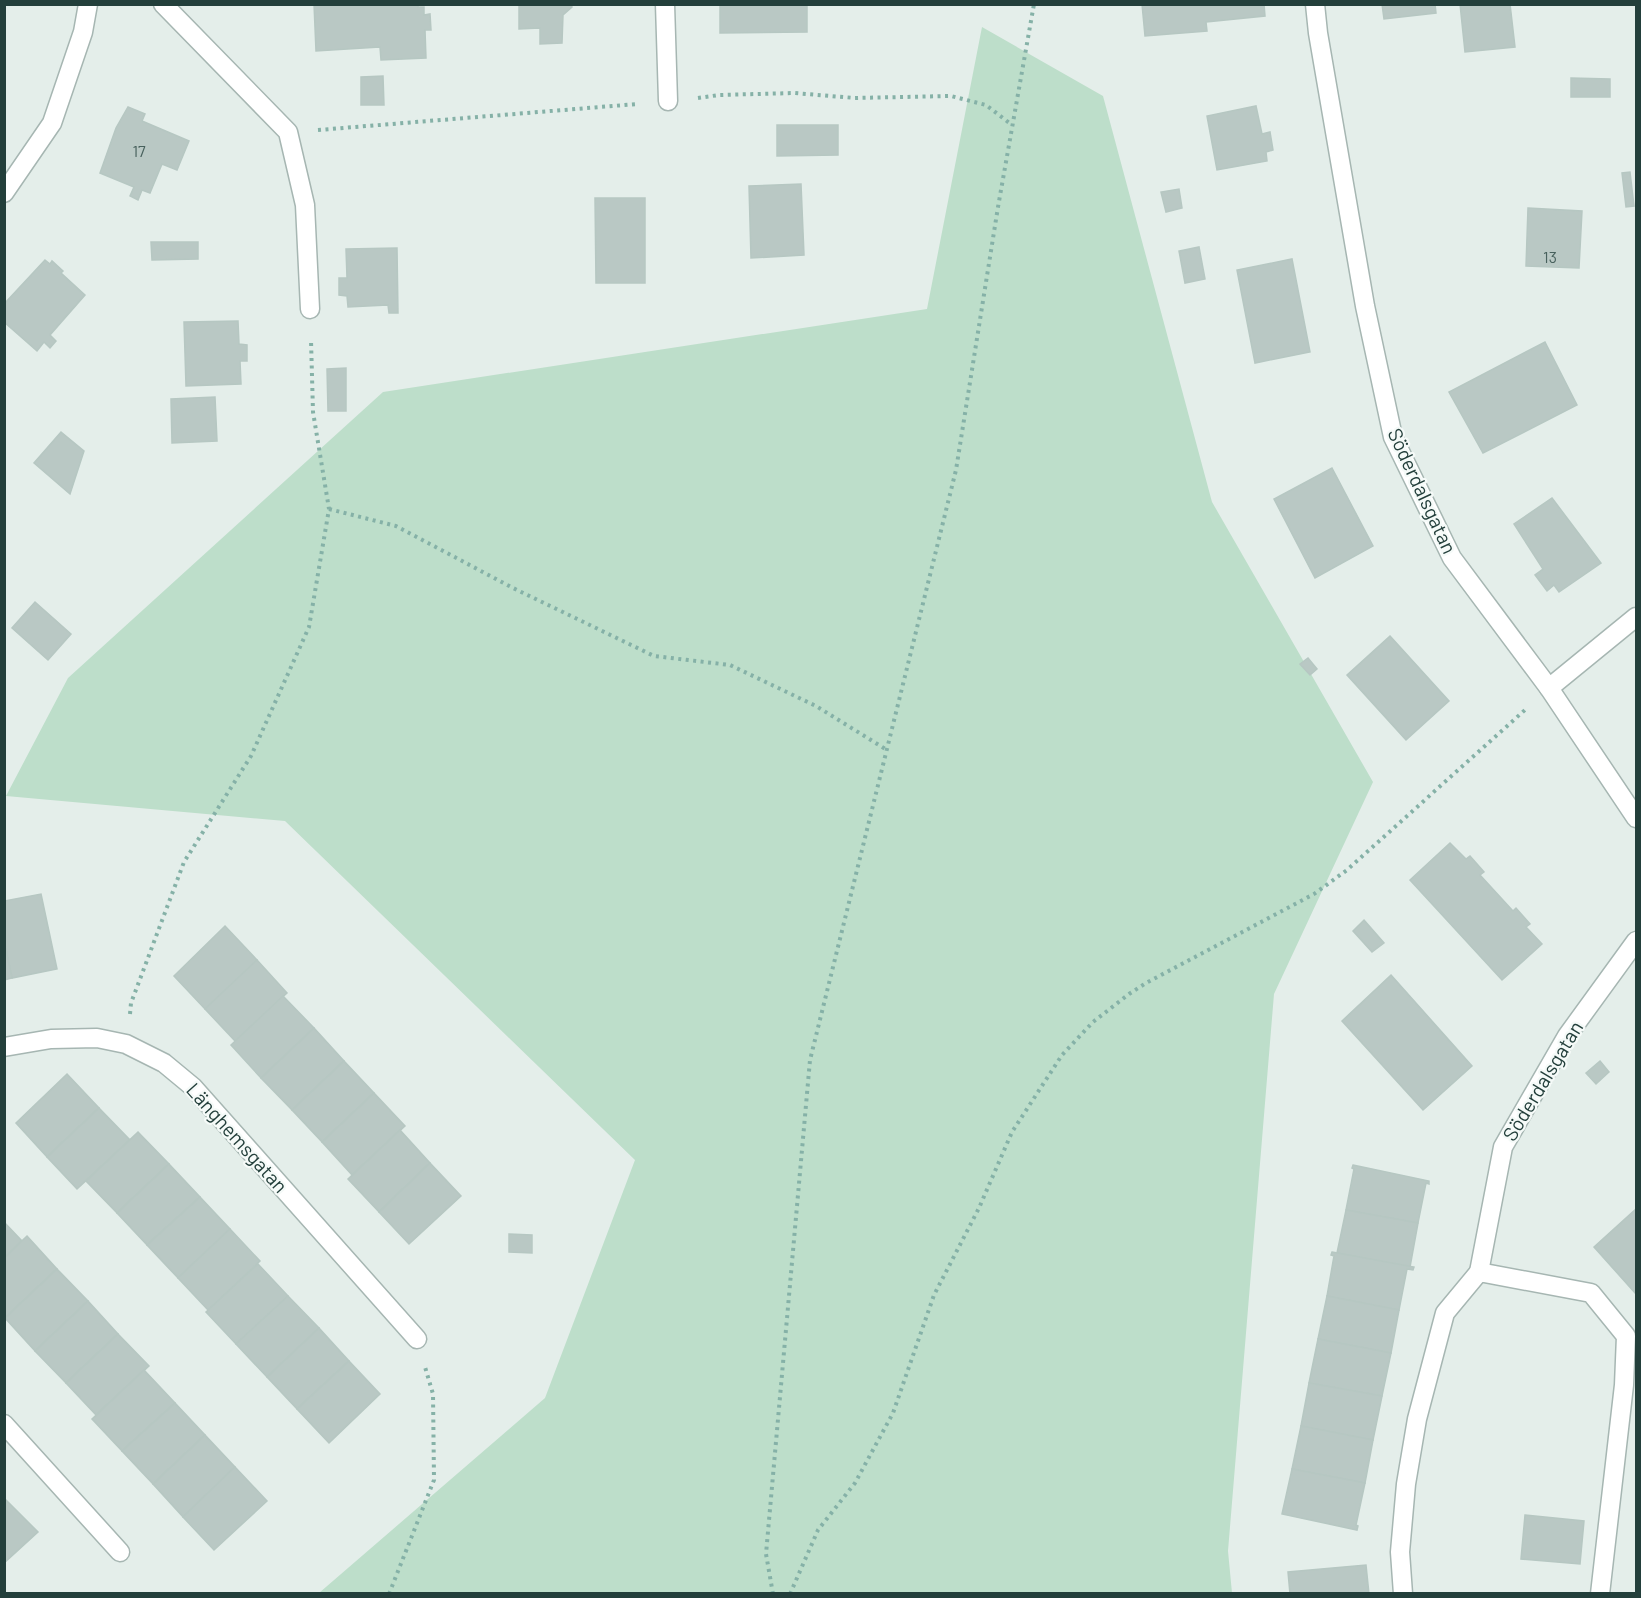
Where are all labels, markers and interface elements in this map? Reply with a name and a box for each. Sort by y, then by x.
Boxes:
house number: 17 [132,141,146,160]
house number: 13 [1543,247,1557,266]
street label: Söderdalsgatan [1383,424,1462,557]
street label: Söderdalsgatan [1497,1016,1587,1145]
street label: Länghemsgatan [182,1077,293,1197]

